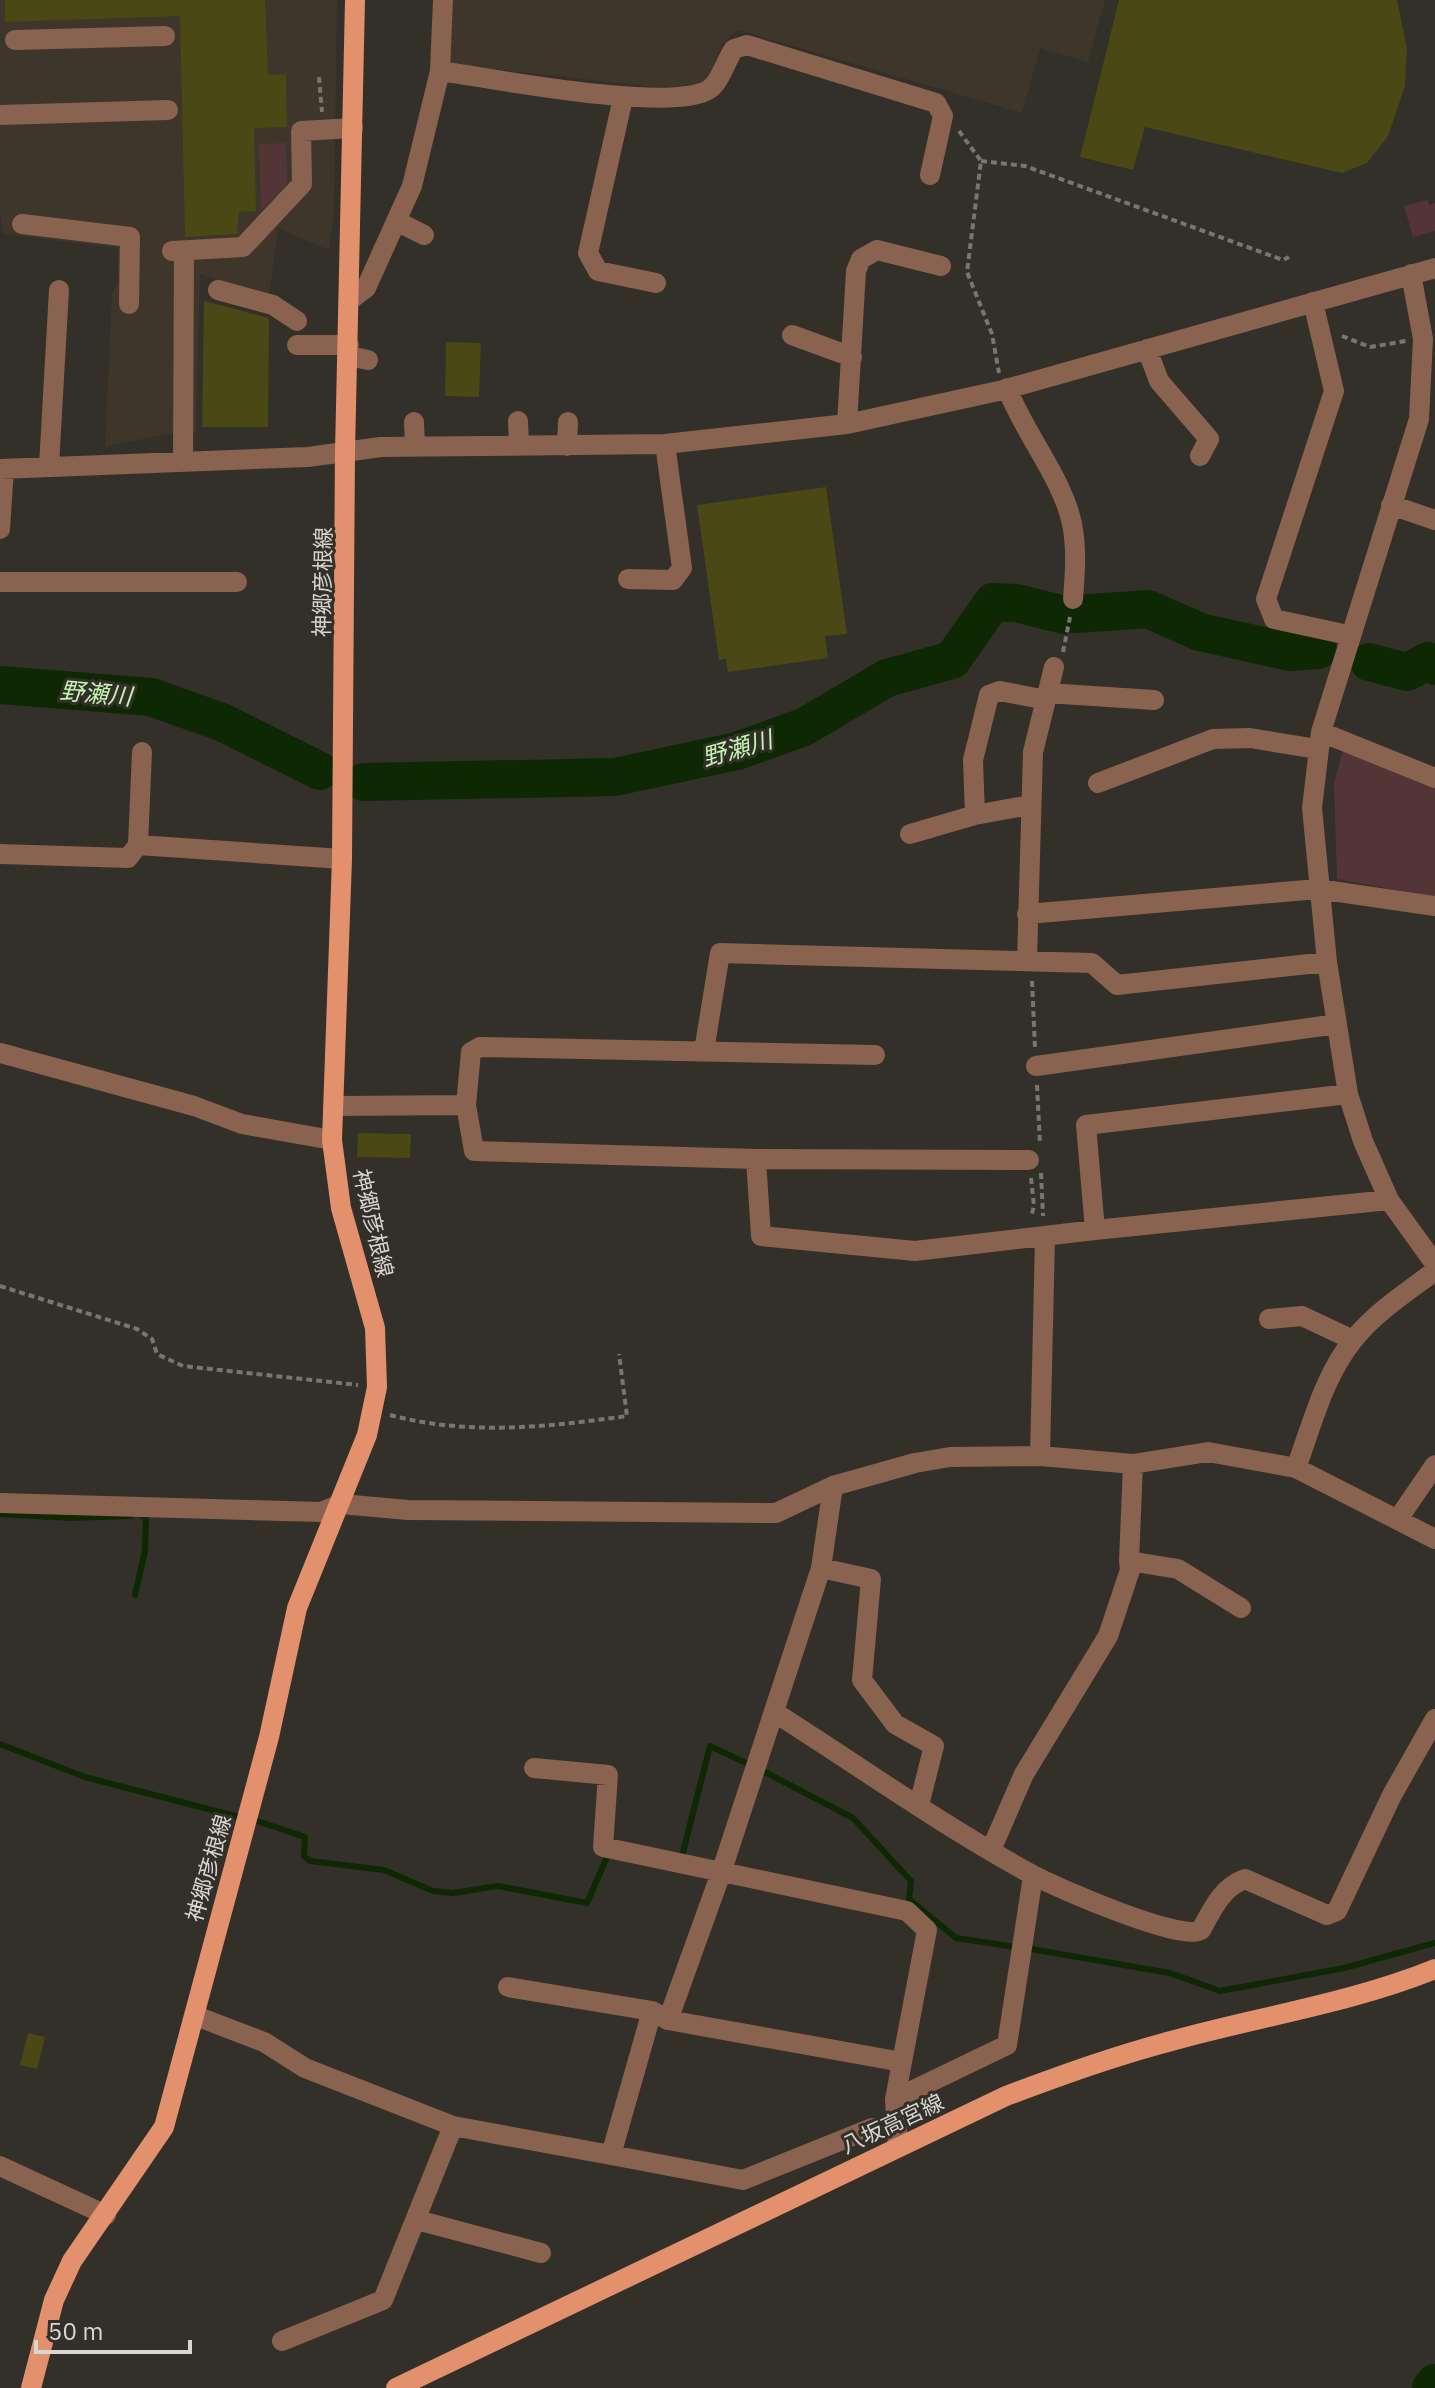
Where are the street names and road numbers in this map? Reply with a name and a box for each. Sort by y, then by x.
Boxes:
street label: 神郷彦根線 [307,527,337,637]
street label: 神郷彦根線 [347,1166,401,1280]
street label: 神郷彦根線 [179,1811,237,1925]
street label: 八坂高宮線 [836,2087,948,2159]

